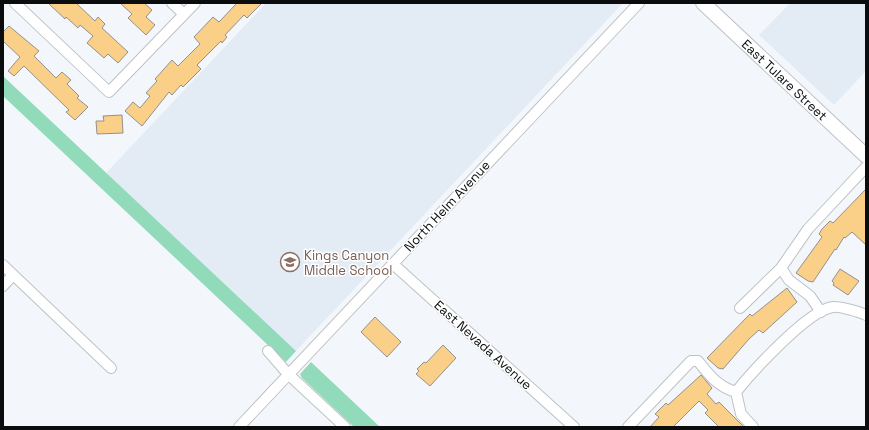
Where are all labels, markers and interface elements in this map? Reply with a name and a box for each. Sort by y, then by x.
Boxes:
street label: East Tulare Street [738,35,831,124]
street label: North Helm Avenue [400,157,494,255]
place label: Kings Canyon Middle School [304,247,392,279]
school or university icon: Kings Canyon Middle School [279,251,301,273]
street label: East Nevada Avenue [431,297,535,393]

